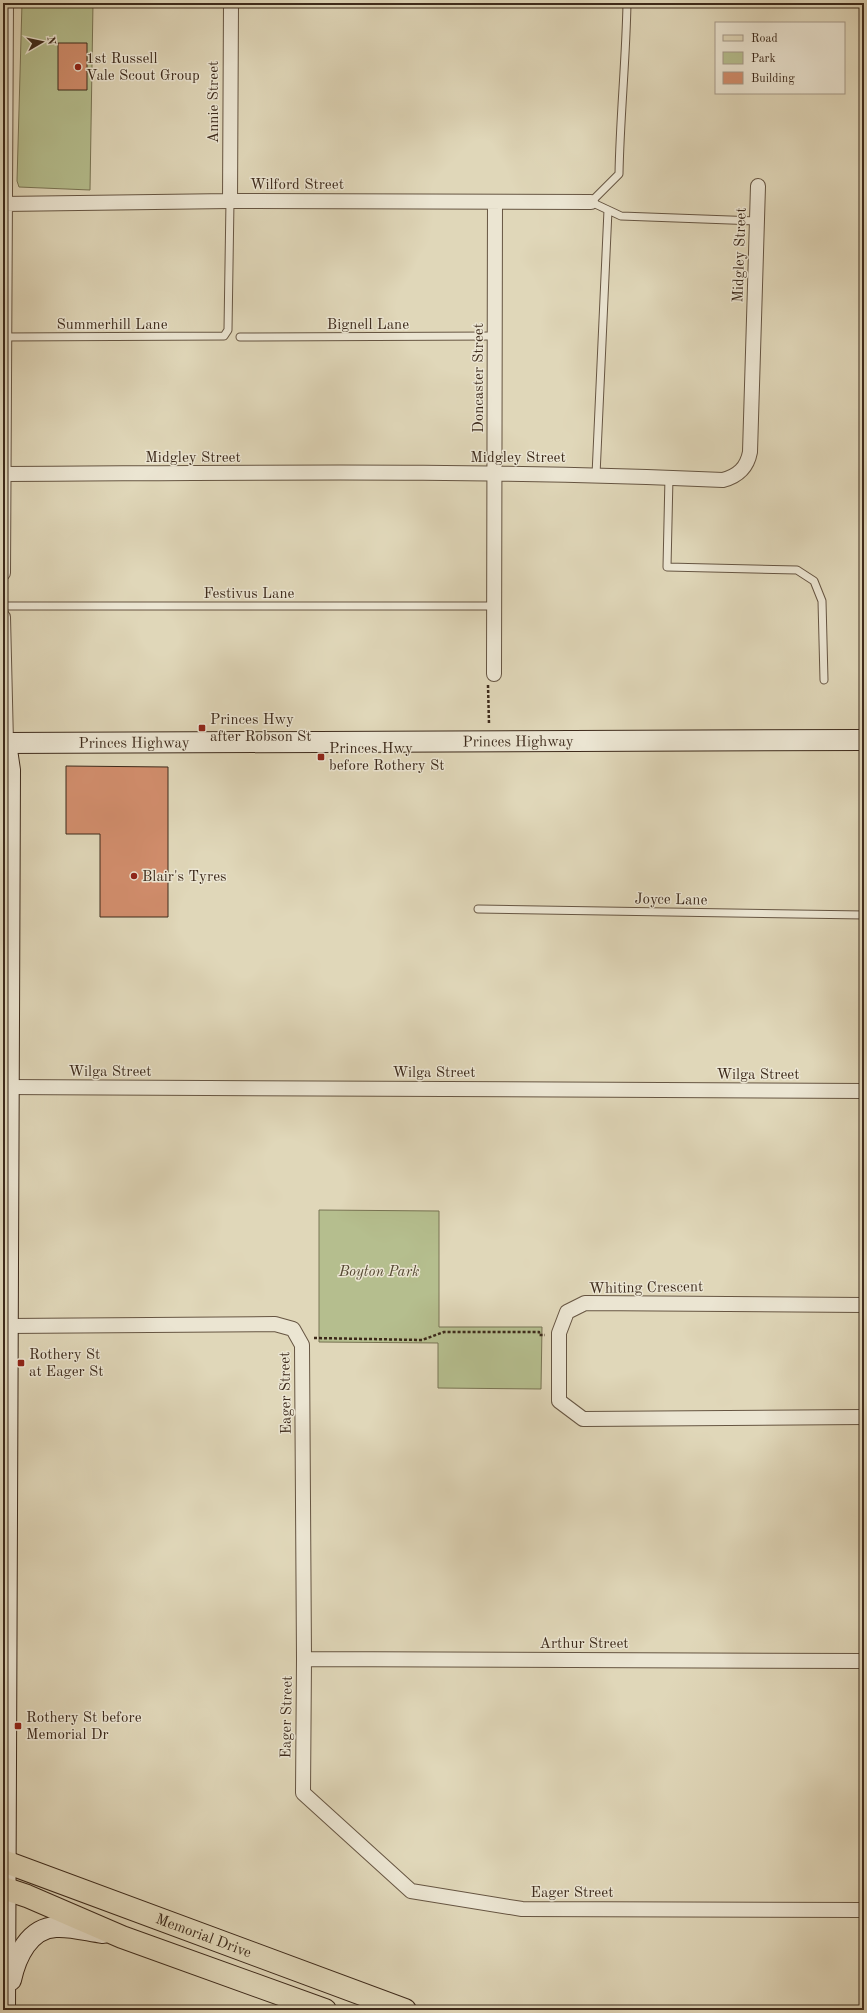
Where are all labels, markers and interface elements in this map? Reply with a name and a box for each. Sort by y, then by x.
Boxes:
north arrow [22,22,62,62]
legend [715,22,845,94]
text: Road [751,33,778,45]
text: N [44,36,57,46]
place label: 1st Russell Vale Scout Group [86,52,200,84]
text: Park [751,53,776,65]
street label: Annie Street [207,61,222,143]
marker: 1st Russell Vale Scout Group [73,62,83,72]
text: Building [751,73,795,85]
street label: Wilford Street [250,178,344,193]
street label: Midgley Street [731,207,750,303]
street label: Summerhill Lane [56,318,168,333]
street label: Bignell Lane [327,318,409,333]
street label: Doncaster Street [472,323,487,433]
street label: Midgley Street [145,451,241,466]
street label: Midgley Street [470,451,566,466]
street label: Festivus Lane [204,587,295,602]
place label: Princes Hwy after Robson St [210,713,312,745]
marker: Princes Hwy after Robson St [197,723,207,733]
street label: Princes Highway [462,735,574,750]
street label: Princes Highway [78,736,190,752]
place label: Princes Hwy before Rothery St [329,742,445,774]
marker: Princes Hwy before Rothery St [316,752,326,762]
place label: Blair's Tyres [142,870,227,885]
marker: Blair's Tyres [129,871,139,881]
street label: Joyce Lane [634,892,708,909]
street label: Wilga Street [69,1065,151,1080]
street label: Wilga Street [393,1066,475,1081]
street label: Wilga Street [717,1068,799,1083]
park label: Boyton Park [338,1265,419,1280]
street label: Whiting Crescent [589,1280,703,1297]
place label: Rothery St at Eager St [29,1348,104,1380]
street label: Eager Street [278,1351,295,1435]
marker: Rothery St at Eager St [16,1358,26,1368]
street label: Arthur Street [539,1637,629,1652]
street label: Eager Street [279,1675,296,1759]
place label: Rothery St before Memorial Dr [26,1711,142,1743]
marker: Rothery St before Memorial Dr [13,1721,23,1731]
street label: Eager Street [531,1886,613,1901]
street label: Memorial Drive [153,1912,253,1961]

